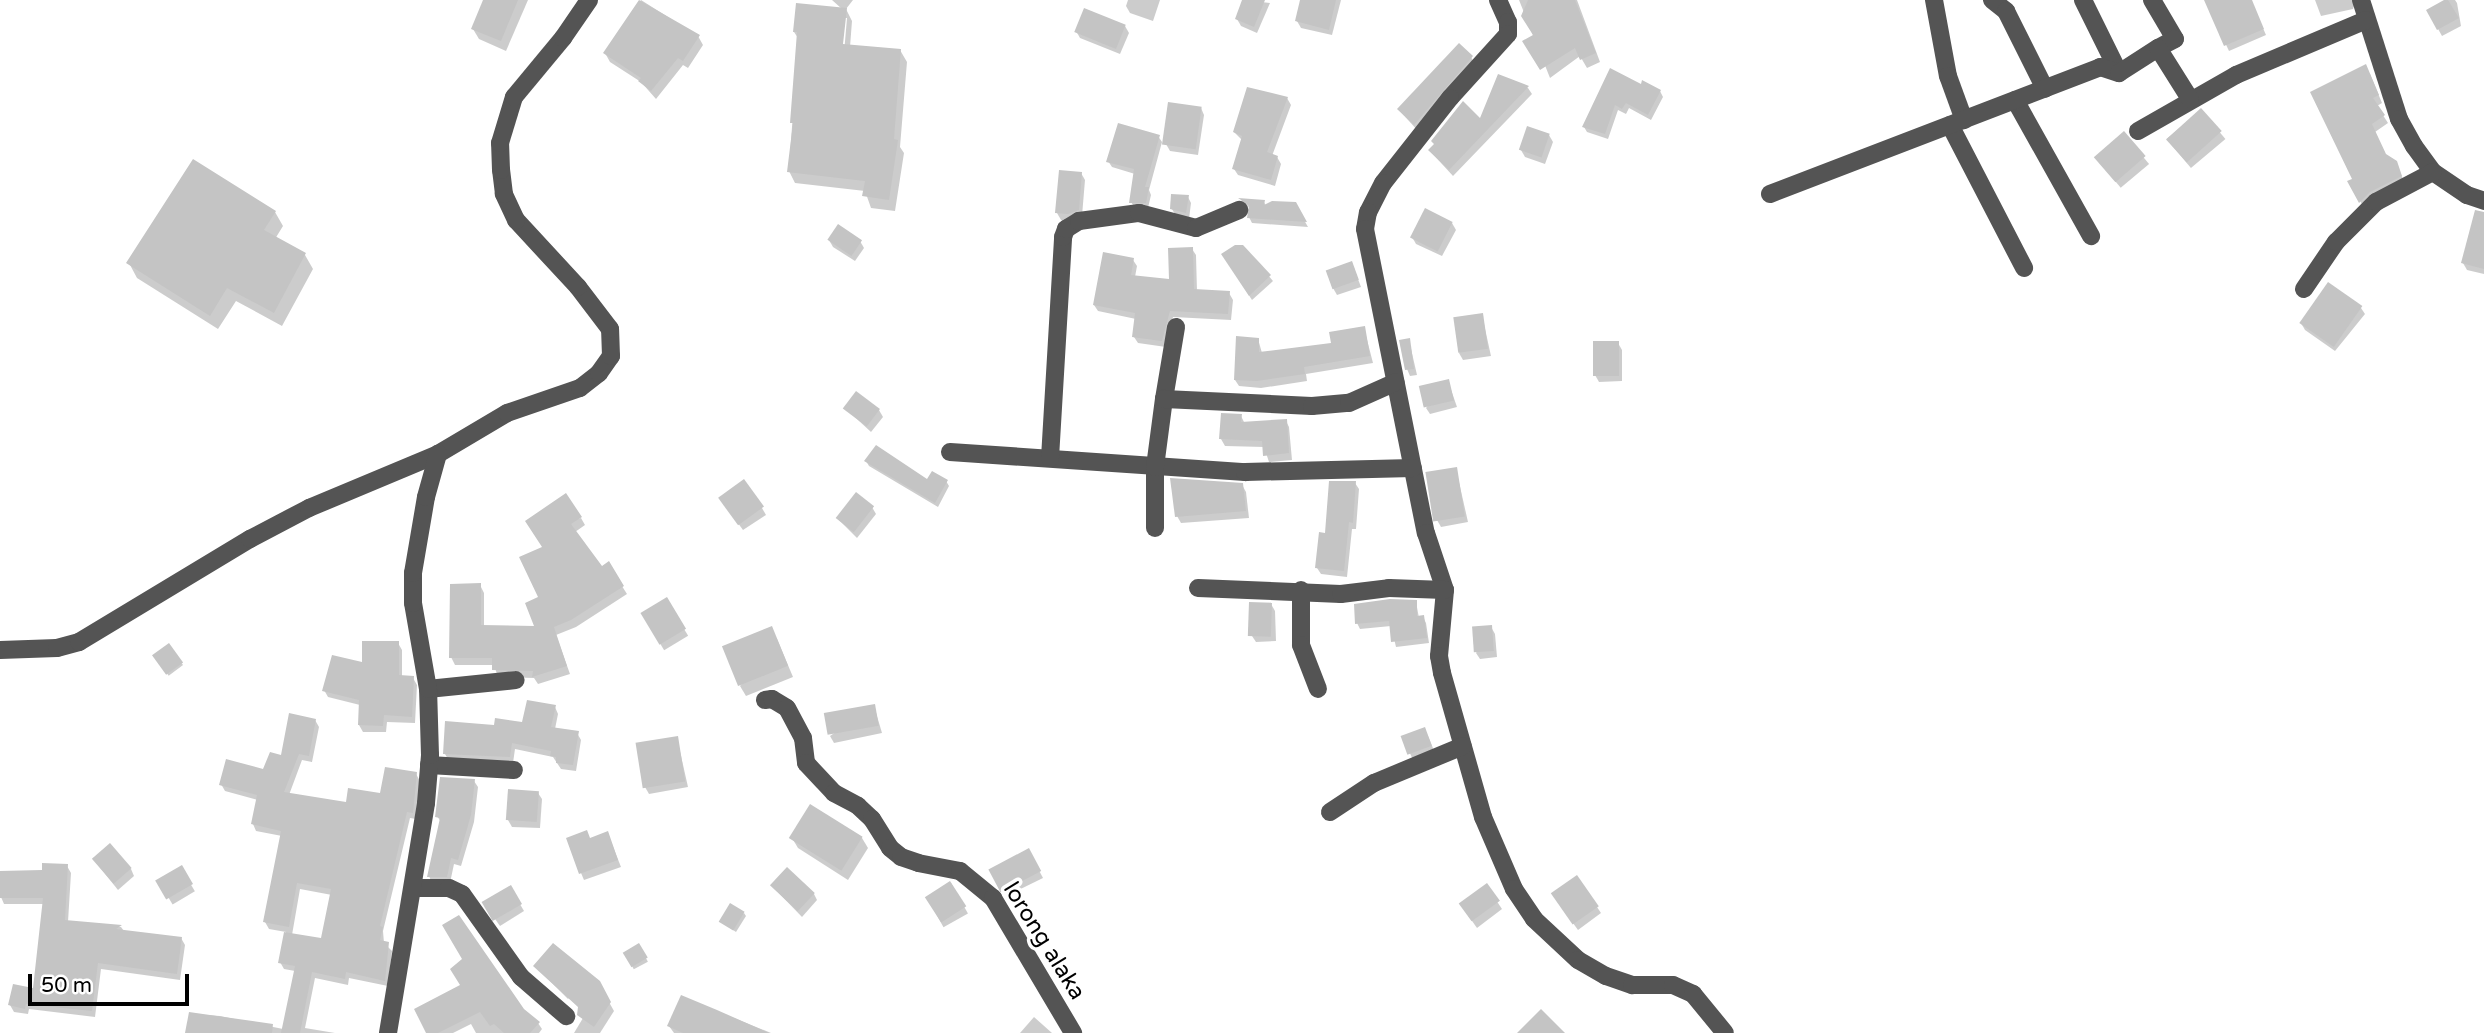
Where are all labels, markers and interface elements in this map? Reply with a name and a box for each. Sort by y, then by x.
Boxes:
street label: lorong alaka [997,877,1091,1005]
scale bar [32,960,192,1004]
text: 50 m [41,973,92,998]

